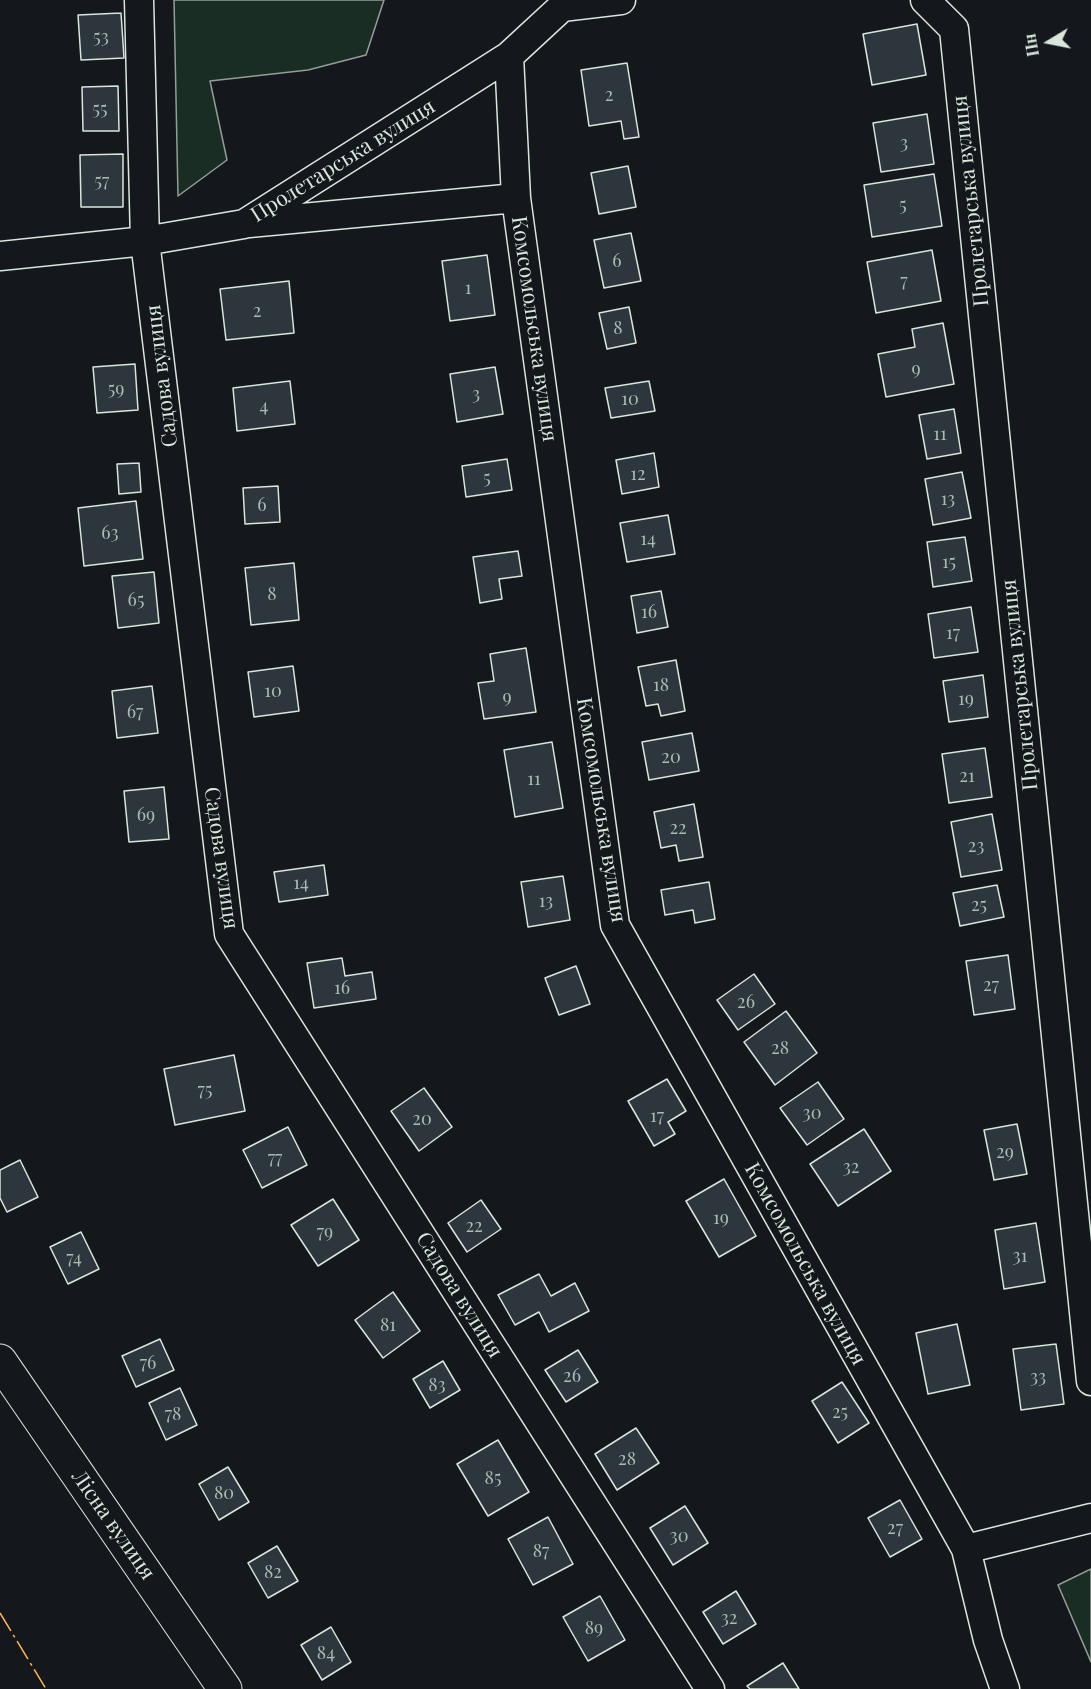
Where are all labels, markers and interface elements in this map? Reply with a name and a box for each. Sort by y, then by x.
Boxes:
north arrow [1019,12,1079,72]
house number: 53 [93,26,109,48]
text: Пн [1018,32,1043,58]
house number: 2 [605,84,613,106]
street label: Пролетарська вулиця [246,94,440,228]
street label: Пролетарська вулиця [947,94,995,308]
house number: 55 [93,98,107,120]
house number: 3 [900,132,908,154]
house number: 57 [95,170,109,192]
house number: 5 [899,194,907,216]
street label: Комсомольська вулиця [506,215,562,443]
house number: 6 [612,250,622,272]
house number: 7 [900,270,908,292]
house number: 1 [465,277,471,299]
house number: 2 [253,300,261,322]
street label: Садова вулиця [141,303,183,449]
house number: 8 [613,317,623,339]
house number: 9 [911,358,921,380]
house number: 59 [108,378,124,400]
house number: 3 [472,383,480,405]
house number: 10 [621,388,639,410]
house number: 4 [260,395,268,417]
house number: 11 [933,423,947,445]
house number: 12 [630,463,646,485]
house number: 5 [483,467,491,489]
house number: 13 [941,488,955,510]
house number: 6 [257,494,267,516]
house number: 63 [101,522,119,544]
house number: 14 [640,528,656,550]
house number: 15 [942,551,956,573]
street label: Пролетарська вулиця [996,578,1044,792]
house number: 8 [267,583,277,605]
house number: 65 [128,589,144,611]
house number: 16 [641,601,657,623]
house number: 17 [946,622,960,644]
house number: 18 [653,674,669,696]
house number: 10 [264,680,282,702]
house number: 9 [502,686,512,708]
house number: 19 [958,688,974,710]
street label: Комсомольська вулиця [571,696,631,924]
house number: 67 [127,701,143,723]
house number: 20 [661,746,681,768]
house number: 21 [959,765,975,787]
house number: 11 [527,768,541,790]
street label: Садова вулиця [199,785,243,931]
house number: 69 [137,804,155,826]
house number: 22 [669,817,687,839]
house number: 23 [968,835,984,857]
house number: 14 [293,872,309,894]
house number: 13 [539,890,553,912]
house number: 25 [971,894,987,916]
house number: 27 [983,974,999,996]
house number: 16 [334,977,350,999]
house number: 26 [737,991,755,1013]
house number: 28 [771,1037,789,1059]
house number: 75 [198,1079,212,1101]
house number: 30 [803,1102,821,1124]
house number: 17 [650,1105,664,1127]
house number: 20 [412,1108,432,1130]
house number: 29 [996,1141,1014,1163]
house number: 77 [268,1147,282,1169]
house number: 32 [843,1156,859,1178]
street label: Комсомольська вулиця [739,1158,871,1370]
house number: 19 [713,1207,729,1229]
house number: 22 [465,1215,483,1237]
house number: 79 [317,1221,333,1243]
street label: Садова вулиця [410,1228,508,1362]
house number: 31 [1013,1245,1027,1267]
house number: 74 [66,1247,82,1269]
house number: 81 [380,1314,396,1336]
house number: 76 [140,1352,156,1374]
house number: 26 [563,1365,581,1387]
house number: 33 [1030,1366,1046,1388]
house number: 83 [428,1374,446,1396]
house number: 25 [832,1401,848,1423]
house number: 78 [165,1403,181,1425]
house number: 28 [618,1448,636,1470]
street label: Лісна вулиця [66,1465,160,1585]
house number: 85 [485,1467,501,1489]
house number: 80 [214,1482,234,1504]
house number: 27 [887,1517,903,1539]
house number: 30 [670,1525,688,1547]
house number: 87 [533,1540,549,1562]
house number: 82 [264,1561,282,1583]
house number: 32 [721,1607,737,1629]
house number: 89 [585,1617,603,1639]
house number: 84 [317,1642,335,1664]

